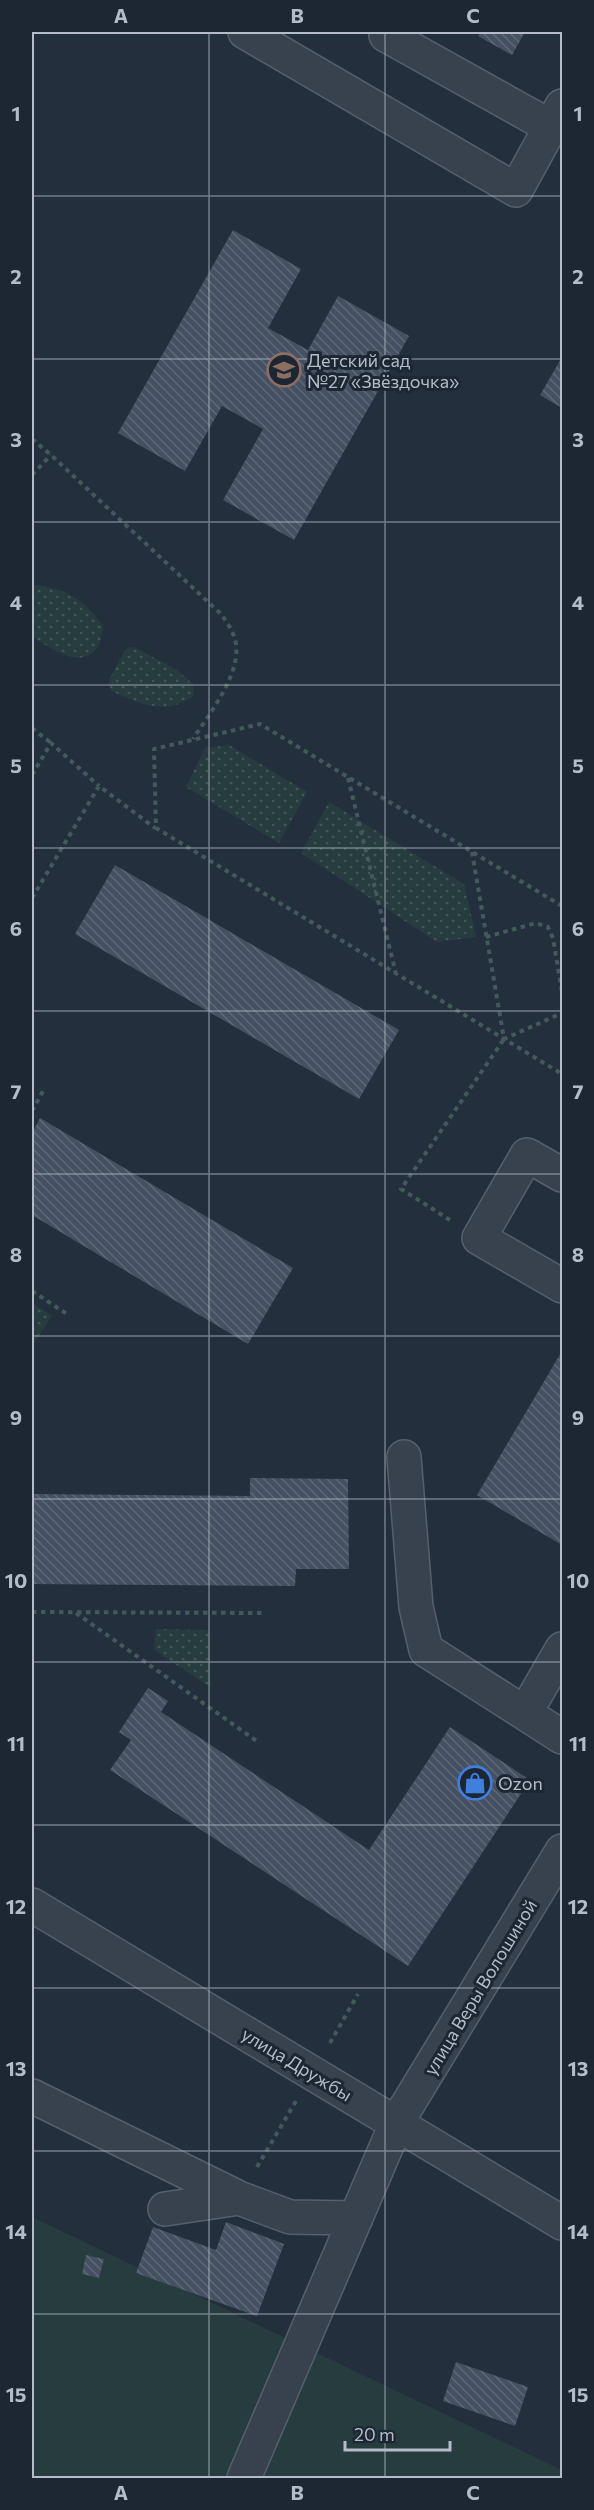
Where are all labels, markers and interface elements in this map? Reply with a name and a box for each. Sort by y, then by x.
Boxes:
text: A [114,3,128,27]
text: B [290,3,304,27]
text: C [466,3,480,27]
text: 1 [11,101,21,125]
text: 1 [573,101,583,125]
text: 2 [10,264,22,288]
text: 2 [572,264,584,288]
place label: Детский сад №27 «Звёздочка» [307,349,459,392]
school or university icon: Детский сад №27 «Звёздочка» [266,352,302,388]
text: 3 [10,427,22,451]
text: 3 [572,427,584,451]
text: 4 [10,590,22,614]
text: 4 [572,590,584,614]
text: 5 [10,753,22,777]
text: 5 [572,753,584,777]
text: 6 [10,916,22,940]
text: 6 [572,916,584,940]
text: 7 [11,1079,22,1103]
text: 7 [573,1079,584,1103]
text: 8 [10,1242,22,1266]
text: 8 [572,1242,584,1266]
text: 9 [10,1405,22,1429]
text: 9 [572,1405,584,1429]
text: 10 [5,1568,27,1592]
text: 10 [567,1568,589,1592]
text: 11 [7,1731,25,1755]
text: 11 [569,1731,587,1755]
shop icon: Ozon [457,1765,493,1801]
place label: Ozon [498,1772,543,1794]
text: 12 [6,1894,26,1918]
text: 12 [568,1894,588,1918]
street label: улица Веры Волошиной [419,1895,541,2079]
street label: улица Дружбы [238,2022,356,2106]
text: 13 [6,2056,26,2080]
text: 13 [568,2056,588,2080]
text: 14 [5,2219,27,2243]
text: 14 [567,2219,589,2243]
text: 15 [6,2382,26,2406]
text: 15 [568,2382,588,2406]
scale bar [345,2414,450,2452]
text: 20 m [354,2423,395,2445]
text: A [114,2480,128,2504]
text: B [290,2480,304,2504]
text: C [466,2480,480,2504]

